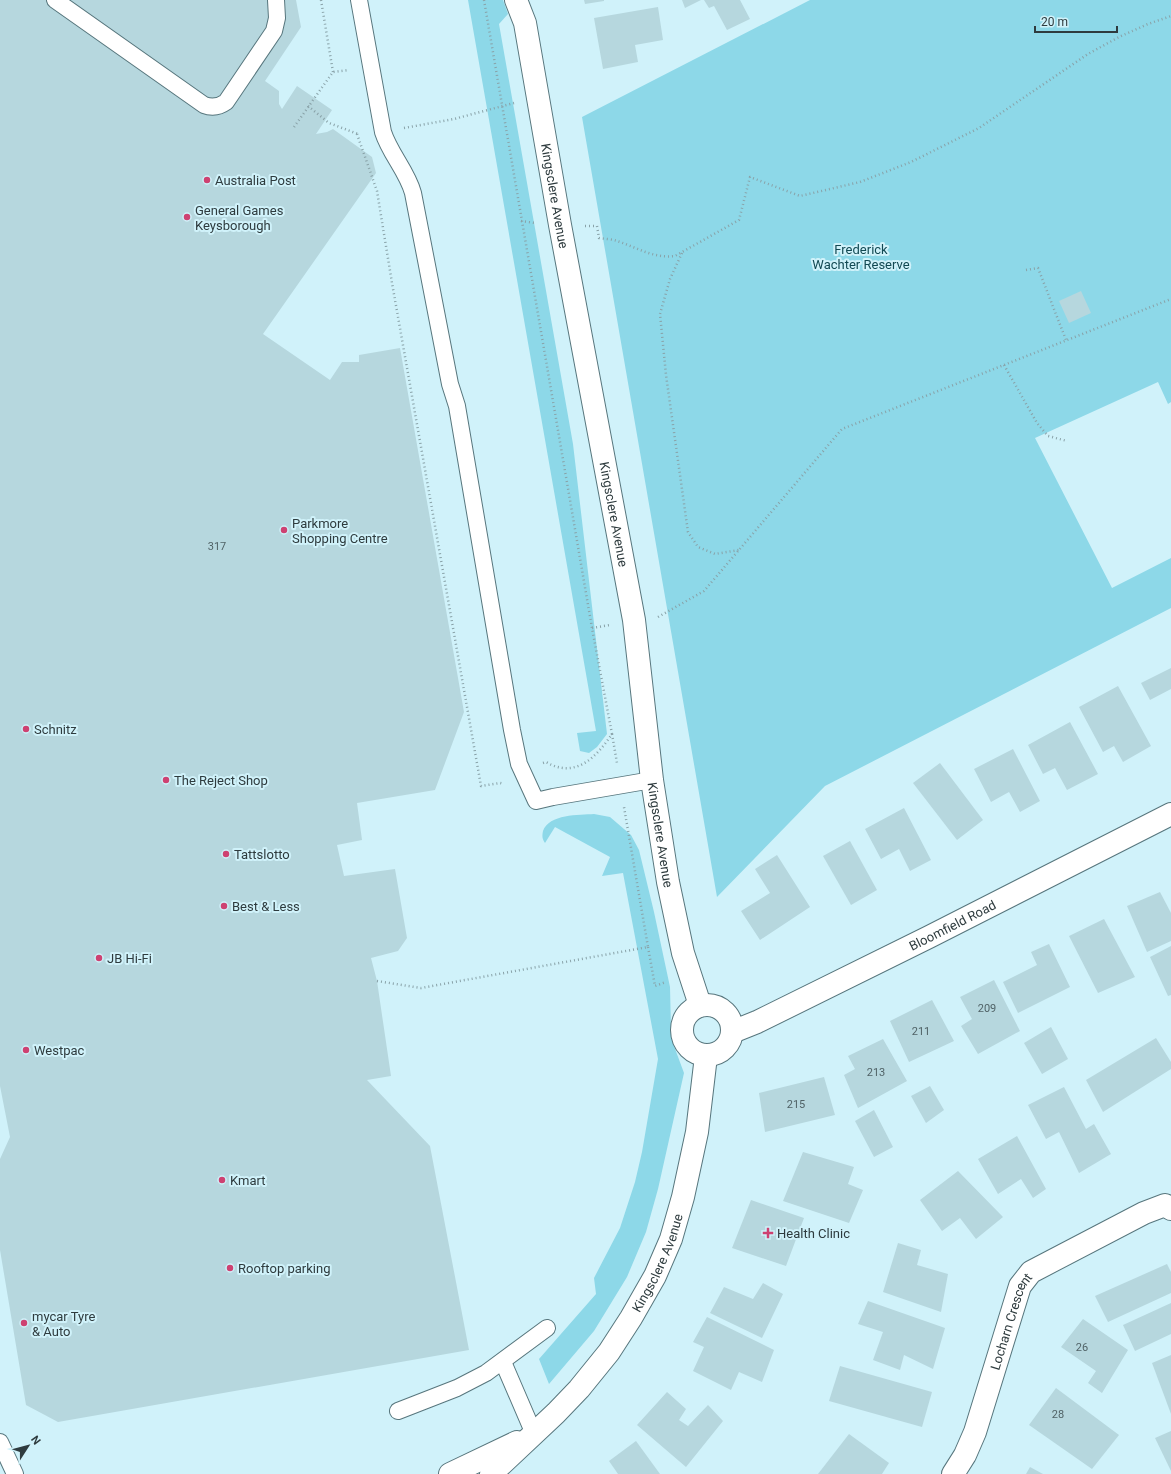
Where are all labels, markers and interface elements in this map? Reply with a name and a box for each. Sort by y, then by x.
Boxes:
scale bar [1035,8,1117,34]
text: 20 m [1041,15,1068,29]
street label: Kingsclere Avenue [538,142,572,250]
place label: Australia Post [215,173,296,188]
marker: Australia Post [202,175,212,185]
place label: General Games Keysborough [195,203,284,233]
marker: General Games Keysborough [182,212,192,222]
park label: Frederick Wachter Reserve [812,242,910,272]
street label: Kingsclere Avenue [597,461,631,568]
place label: Parkmore Shopping Centre [292,516,388,546]
marker: Parkmore Shopping Centre [279,525,289,535]
house number: 317 [208,540,226,553]
place label: Schnitz [34,722,77,737]
marker: Schnitz [21,724,31,734]
place label: The Reject Shop [174,773,268,788]
marker: The Reject Shop [161,775,171,785]
street label: Kingsclere Avenue [645,781,676,889]
place label: Tattslotto [234,847,290,862]
marker: Tattslotto [221,849,231,859]
street label: Bloomfield Road [906,897,998,953]
place label: Best & Less [232,899,300,914]
marker: Best & Less [219,901,229,911]
place label: JB Hi-Fi [107,951,152,966]
marker: JB Hi-Fi [94,953,104,963]
house number: 209 [978,1002,996,1015]
house number: 211 [912,1025,930,1038]
place label: Westpac [34,1043,85,1058]
marker: Westpac [21,1045,31,1055]
house number: 213 [867,1066,885,1079]
house number: 215 [787,1098,805,1111]
place label: Kmart [230,1173,265,1188]
marker: Kmart [217,1175,227,1185]
street label: Kingsclere Avenue [629,1212,685,1315]
place label: Health Clinic [777,1226,850,1241]
marker: Health Clinic [762,1227,774,1239]
place label: Rooftop parking [238,1261,330,1276]
marker: Rooftop parking [225,1263,235,1273]
street label: Locharn Crescent [987,1270,1035,1372]
place label: mycar Tyre & Auto [32,1309,95,1339]
marker: mycar Tyre & Auto [19,1318,29,1328]
house number: 26 [1076,1341,1088,1354]
house number: 28 [1052,1408,1064,1421]
north arrow [8,1426,48,1466]
text: N [28,1433,43,1448]

